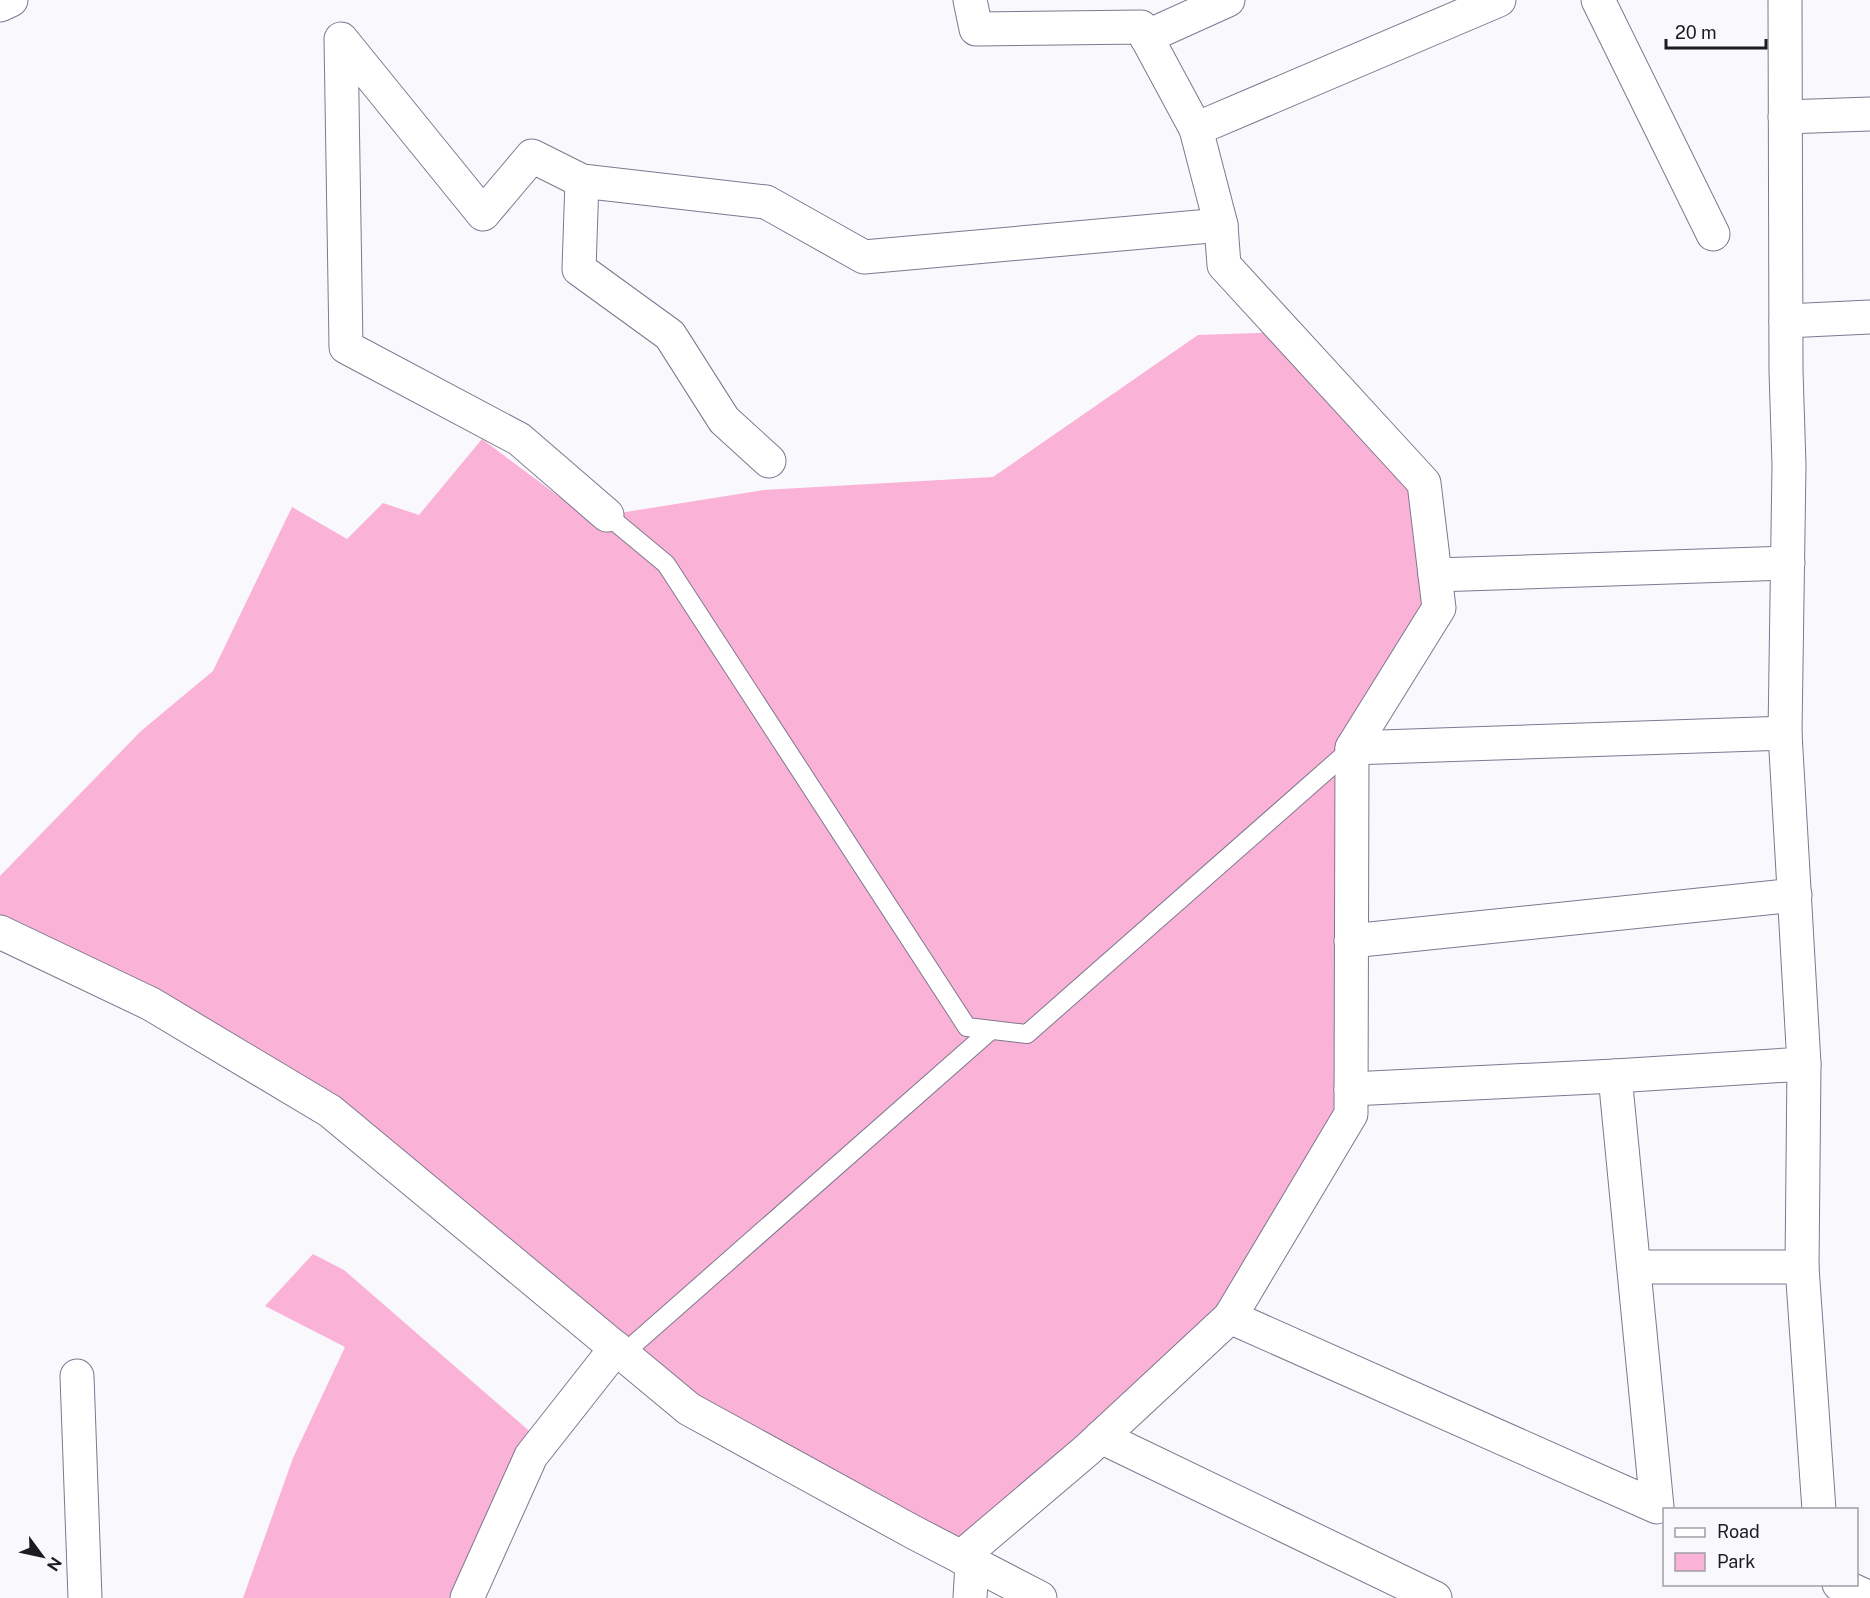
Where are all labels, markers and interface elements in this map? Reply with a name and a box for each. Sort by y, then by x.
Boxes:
scale bar [1666,12,1766,50]
text: 20 m [1675,22,1717,43]
legend [1663,1508,1858,1586]
text: Road [1717,1521,1760,1542]
north arrow [12,1526,72,1586]
text: Park [1717,1551,1755,1572]
text: N [43,1553,66,1574]

